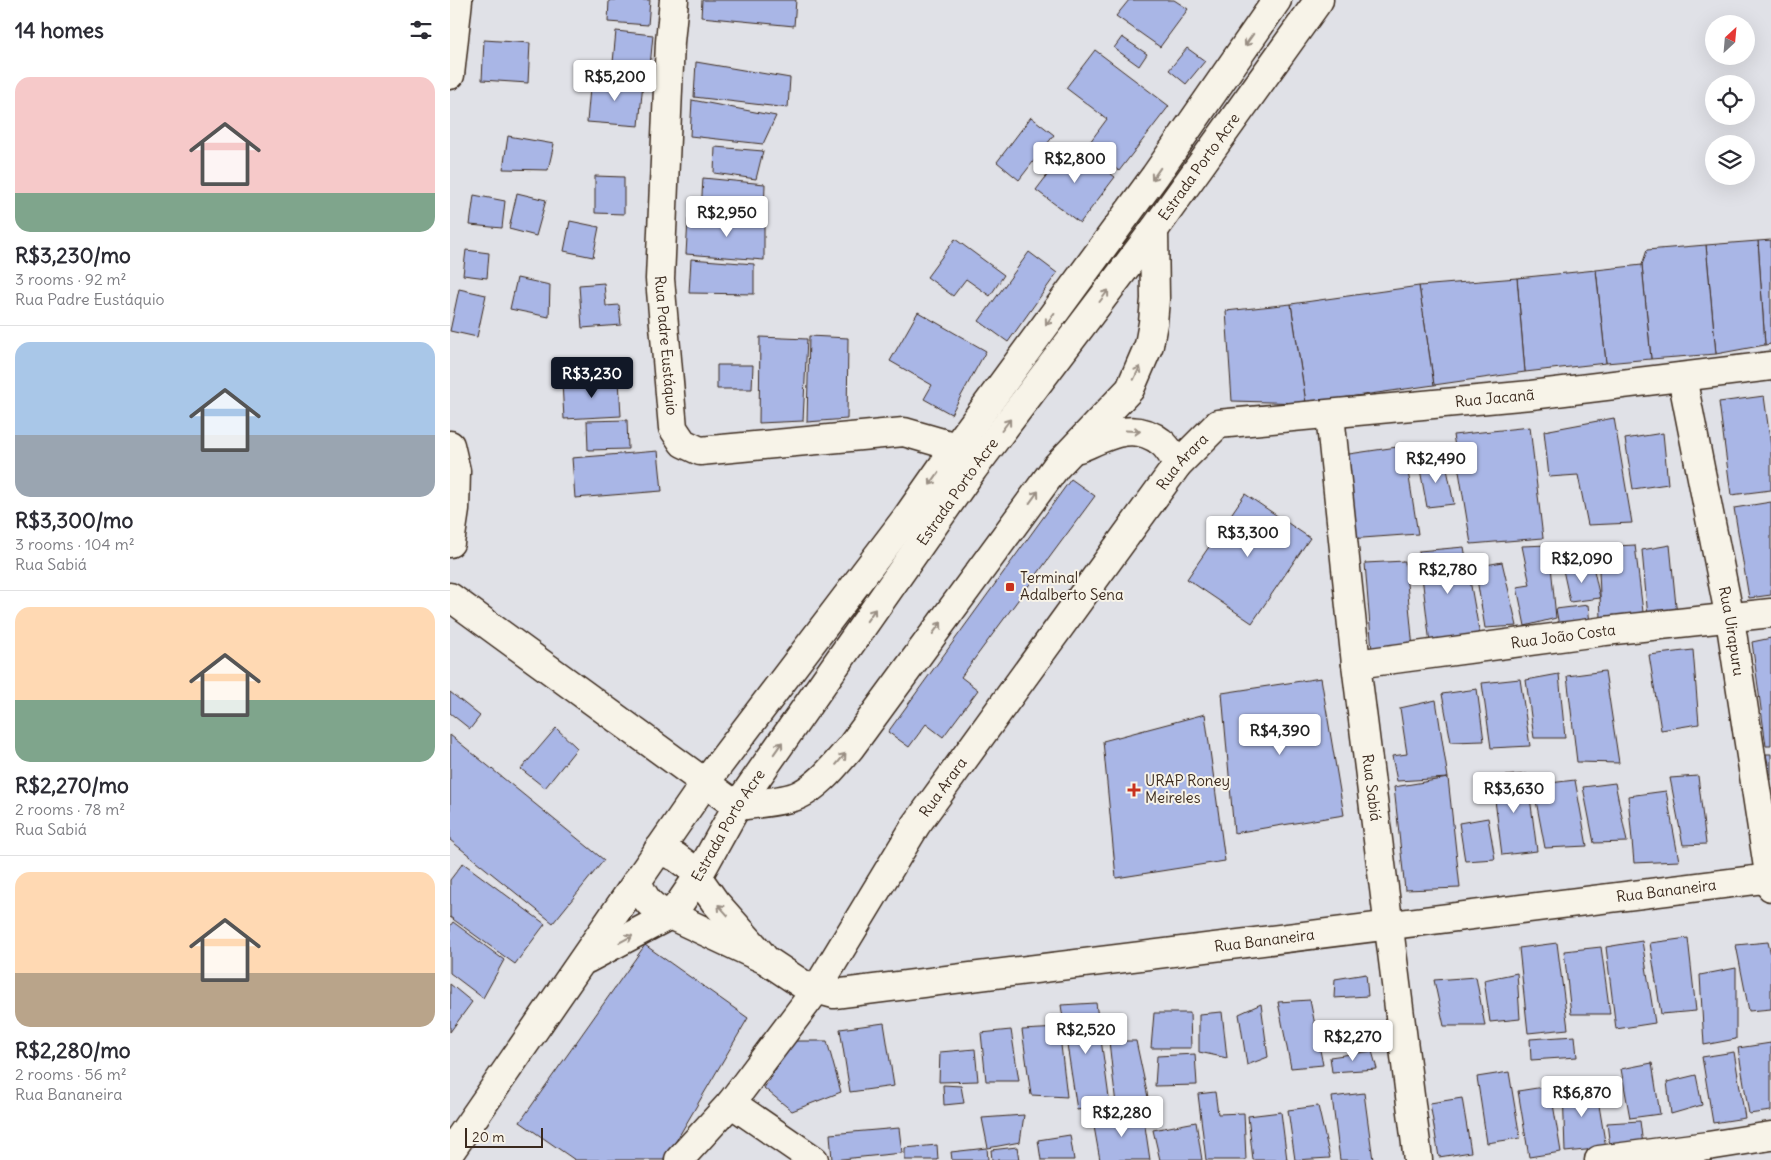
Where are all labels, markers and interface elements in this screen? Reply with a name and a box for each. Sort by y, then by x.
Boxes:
north arrow [1705,15,1755,65]
map controls [1705,15,1755,185]
icon: filters [407,16,435,44]
text: 14 homes [15,17,104,44]
one-way arrow [1244,33,1254,47]
pin: R$5,200 [569,59,661,102]
text: R$5,200 [584,66,646,86]
button: locate [1705,75,1755,125]
icon: home [180,109,270,199]
street label: Estrada Porto Acre [1154,109,1244,224]
button: layers [1705,135,1755,185]
pin: R$2,800 [1029,142,1121,184]
text: R$2,800 [1044,148,1106,168]
one-way arrow [1151,166,1161,180]
pin: R$2,950 [681,196,773,238]
text: R$2,950 [697,202,757,222]
text: R$3,230/mo [15,242,131,269]
text: 3 rooms · 92 m² [15,269,127,289]
street label: Rua Padre Eustáquio [651,275,682,416]
text: Rua Padre Eustáquio [15,289,164,309]
one-way arrow [1099,290,1110,303]
one-way arrow [1045,312,1055,326]
pin: R$3,230 [546,356,638,399]
text: R$3,230 [562,363,622,383]
one-way arrow [1133,366,1142,381]
icon: home [180,375,270,465]
street label: Rua Jacanã [1454,385,1536,411]
one-way arrow [1001,418,1011,432]
one-way arrow [1124,427,1140,436]
street label: Rua Arara [1152,429,1212,494]
street label: Estrada Porto Acre [912,434,1002,549]
pin: R$2,490 [1390,442,1482,484]
text: R$2,490 [1406,448,1466,468]
one-way arrow [929,471,939,485]
one-way arrow [1028,491,1039,504]
text: R$3,300/mo [15,507,133,534]
pin: R$3,300 [1202,516,1294,558]
text: R$3,300 [1217,522,1279,542]
text: 3 rooms · 104 m² [15,534,135,554]
pin: R$2,090 [1536,542,1628,584]
text: R$2,090 [1551,548,1613,568]
pin: R$2,780 [1402,552,1494,595]
text: Rua Sabiá [15,554,87,574]
text: R$2,780 [1419,559,1477,579]
place label: Terminal Adalberto Sena [1020,568,1124,604]
marker: Terminal Adalberto Sena [1004,581,1016,593]
street label: Rua Uirapuru [1715,585,1749,678]
one-way arrow [866,608,876,622]
street label: Rua João Costa [1510,620,1617,652]
one-way arrow [932,622,943,635]
icon: home [180,640,270,730]
pin: R$4,390 [1234,714,1326,756]
text: R$4,390 [1250,720,1310,740]
one-way arrow [773,741,783,755]
one-way arrow [835,753,846,766]
street label: Rua Arara [915,753,971,821]
street label: Rua Sabiá [1358,753,1386,823]
street label: Estrada Porto Acre [687,765,769,885]
place label: URAP Roney Meireles [1145,771,1230,807]
text: R$2,270/mo [15,772,129,799]
pin: R$3,630 [1468,772,1560,814]
text: R$3,630 [1484,778,1544,798]
marker: URAP Roney Meireles [1127,783,1141,797]
text: 2 rooms · 78 m² [15,799,125,819]
text: Rua Sabiá [15,819,87,839]
street label: Rua Bananeira [1615,875,1718,906]
one-way arrow [717,904,729,917]
icon: home [180,905,270,995]
street label: Rua Bananeira [1213,925,1316,956]
one-way arrow [618,934,633,943]
pin: R$2,520 [1040,1012,1132,1055]
text: R$2,520 [1056,1019,1116,1039]
pin: R$2,270 [1307,1020,1399,1062]
text: R$2,270 [1324,1026,1382,1046]
text: R$2,280/mo [15,1037,131,1064]
text: 2 rooms · 56 m² [15,1064,127,1084]
pin: R$6,870 [1536,1076,1628,1118]
text: R$6,870 [1552,1082,1612,1102]
text: Rua Bananeira [15,1084,122,1104]
pin: R$2,280 [1076,1096,1168,1138]
text: R$2,280 [1092,1102,1152,1122]
scale bar [465,1125,542,1148]
text: 20 m [472,1128,505,1146]

